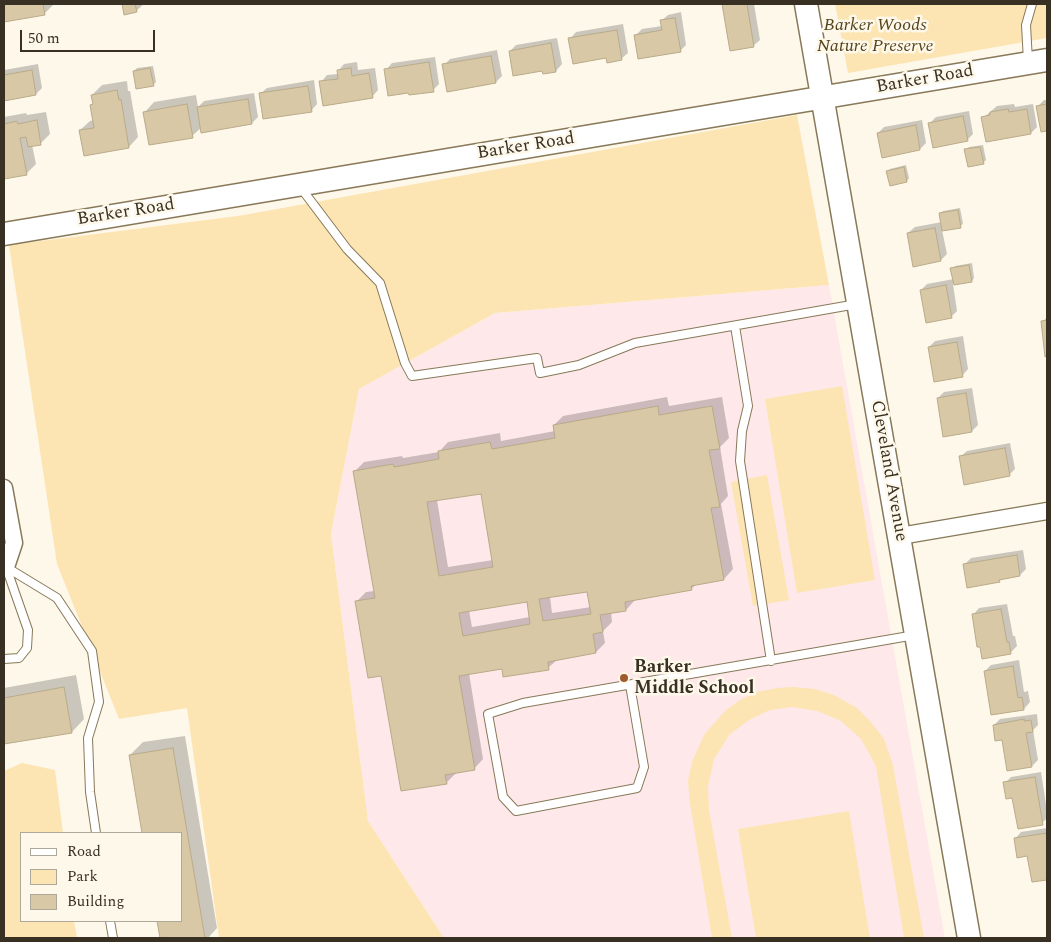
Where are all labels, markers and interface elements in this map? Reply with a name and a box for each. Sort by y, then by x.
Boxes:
park label: Barker Woods Nature Preserve [817,15,933,58]
scale bar [22,20,158,52]
text: 50 m [28,27,60,50]
street label: Barker Road [875,61,975,99]
street label: Barker Road [476,129,576,165]
street label: Barker Road [76,195,176,231]
street label: Cleveland Avenue [865,399,911,543]
place label: Barker Middle School [634,657,754,700]
marker: Barker Middle School [618,672,630,684]
legend [20,832,182,922]
text: Road [67,840,101,863]
text: Park [67,865,98,888]
text: Building [67,890,124,913]

